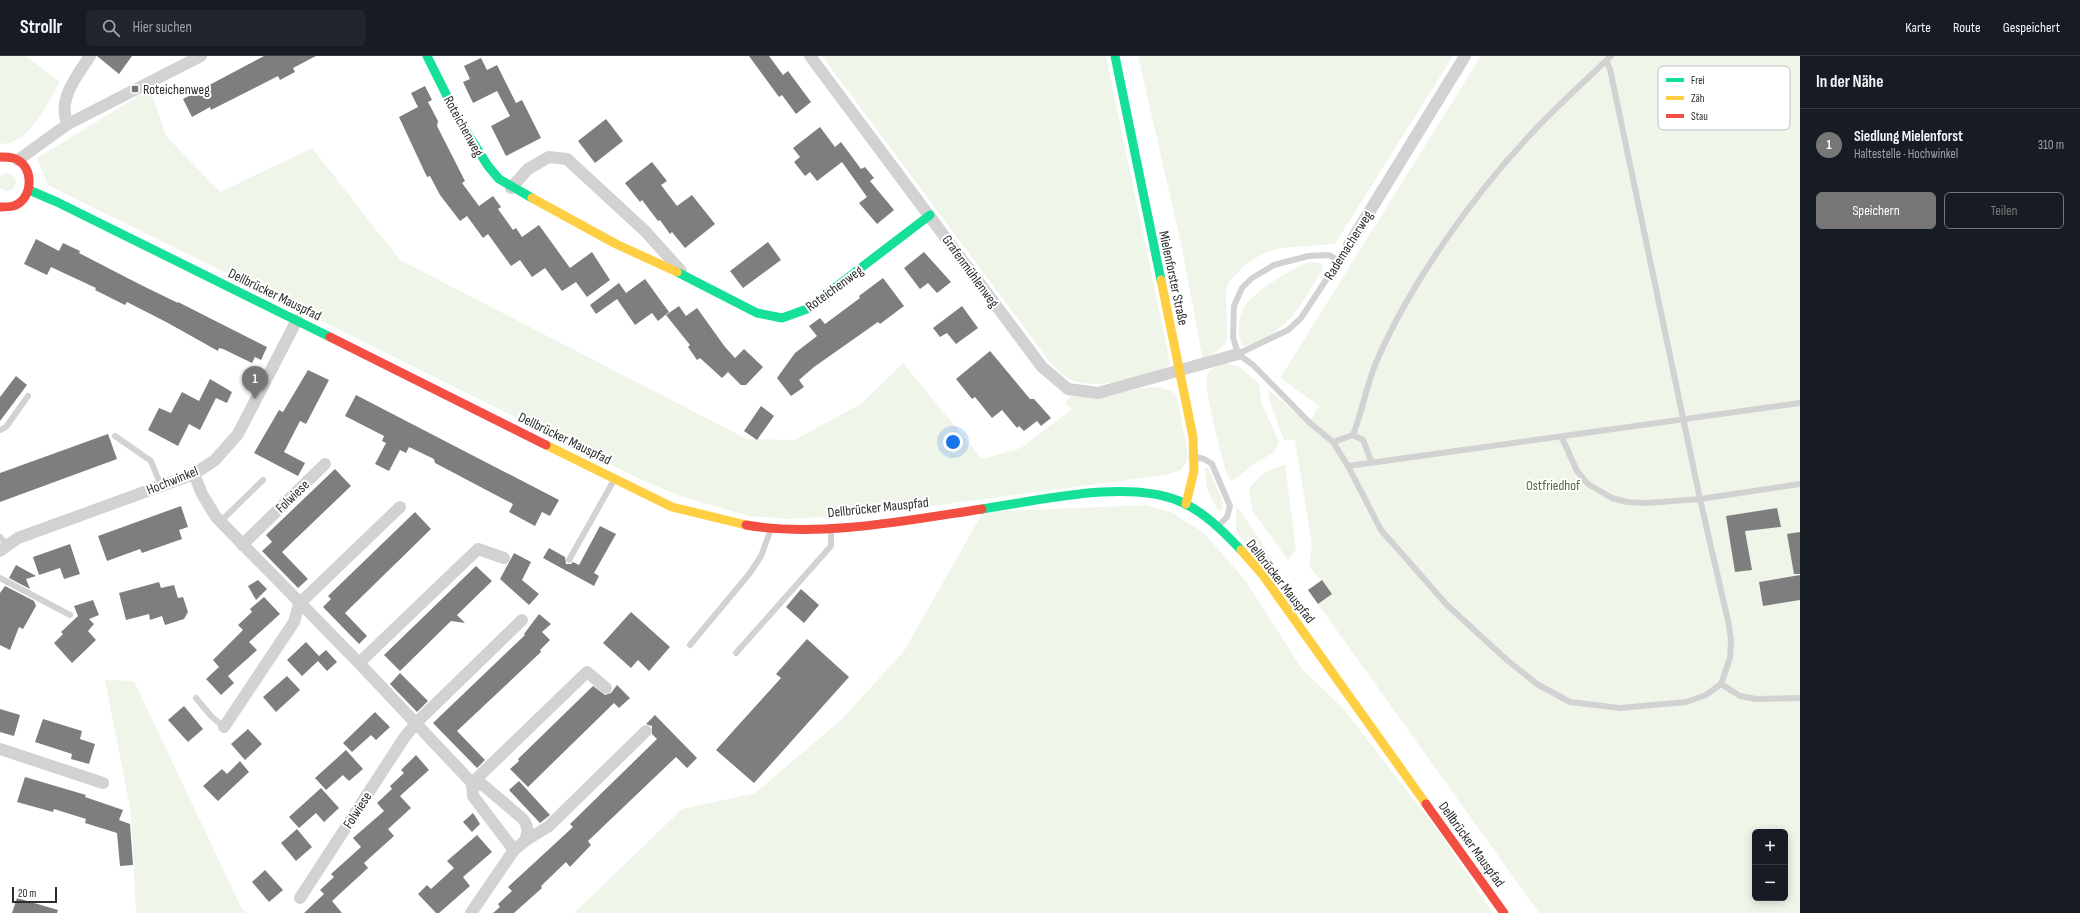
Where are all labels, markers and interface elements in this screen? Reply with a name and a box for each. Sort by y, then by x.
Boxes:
search box [86,10,366,46]
text: Strollr [20,16,62,39]
icon: search [100,17,122,39]
text: Hier suchen [132,18,192,37]
text: Karte [1905,19,1931,36]
text: Route [1953,19,1981,36]
text: Gespeichert [2003,19,2060,36]
legend [1658,66,1790,130]
text: In der Nähe [1816,72,1883,92]
text: Frei [1691,74,1705,87]
place label: Roteichenweg [143,81,210,98]
marker: Roteichenweg [130,84,140,94]
text: Zäh [1691,92,1705,105]
street label: Roteichenweg [440,93,487,160]
text: Stau [1691,110,1708,123]
text: Siedlung Mielenforst [1854,127,1963,146]
text: 1 [1826,137,1832,153]
text: 310 m [2038,137,2064,153]
text: Haltestelle · Hochwinkel [1854,146,1958,162]
button: Speichern [1816,192,1936,229]
button: Teilen [1944,192,2064,229]
street label: Rademacherweg [1321,207,1377,283]
street label: Mielenforster Straße [1155,229,1192,327]
street label: Grafenmühlenweg [939,232,1003,311]
street label: Roteichenweg [802,262,867,315]
street label: Dellbrücker Mauspfad [225,265,324,324]
pin: 1 [242,366,268,399]
street label: Dellbrücker Mauspfad [515,409,614,468]
your location [943,432,963,452]
street label: Hochwinkel [144,462,201,499]
street label: Folwiese [272,476,313,516]
park label: Ostfriedhof [1526,477,1581,494]
street label: Dellbrücker Mauspfad [827,494,930,521]
street label: Dellbrücker Mauspfad [1243,536,1319,627]
street label: Folwiese [339,789,376,832]
street label: Dellbrücker Mauspfad [1435,798,1508,890]
map controls [1752,829,1788,901]
button: + [1752,829,1788,865]
button: − [1752,865,1788,901]
scale bar [12,885,57,904]
text: 20 m [18,887,36,900]

